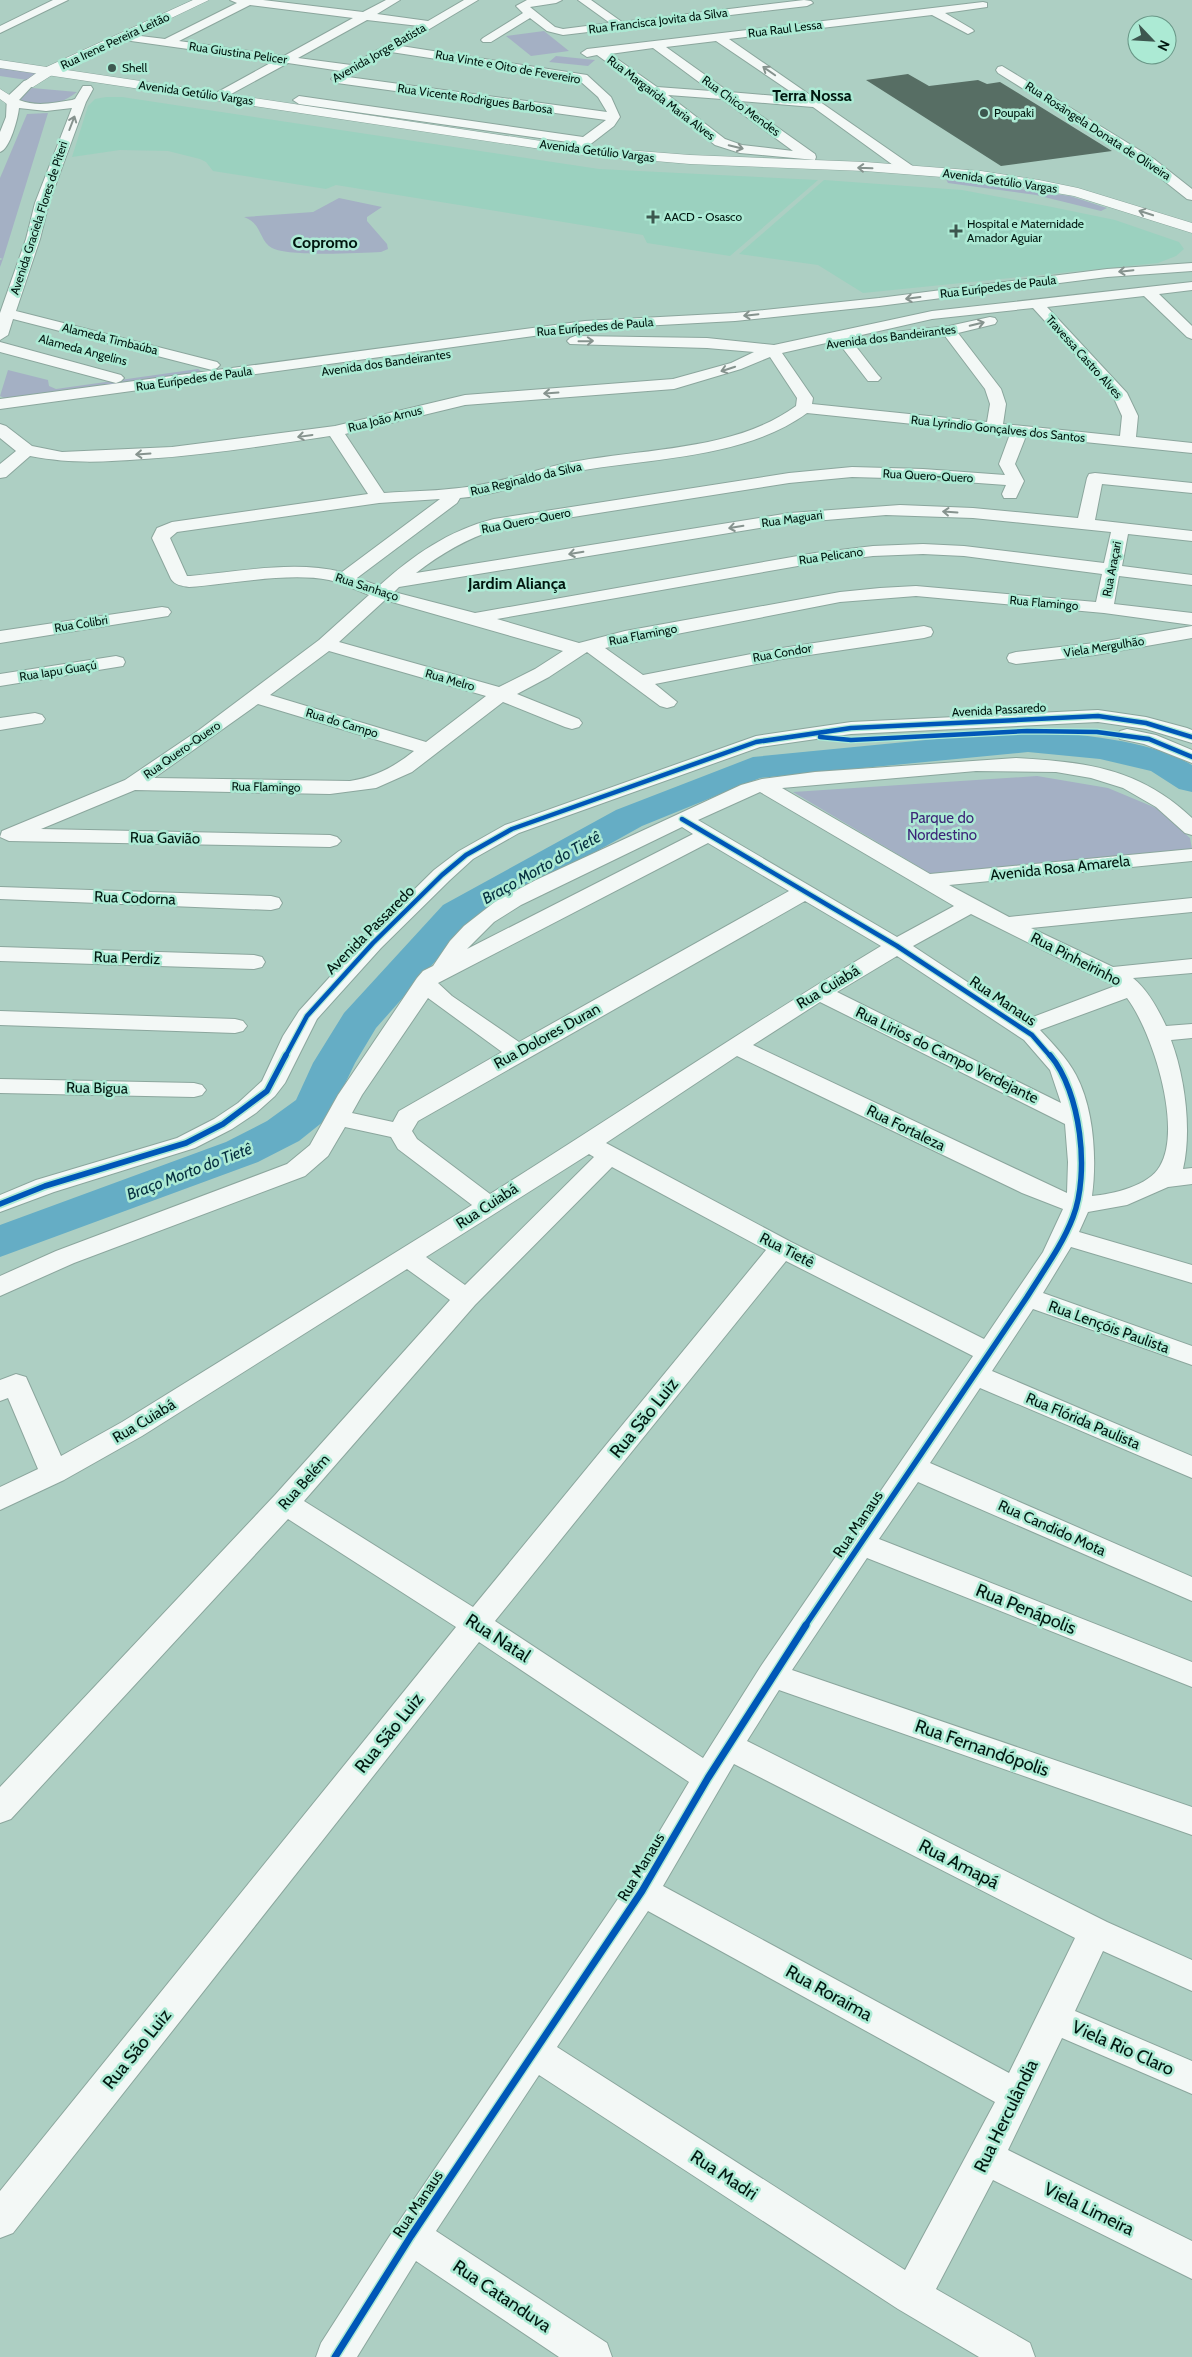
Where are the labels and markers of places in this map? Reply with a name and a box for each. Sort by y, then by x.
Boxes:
place label: Shell [122,60,147,75]
marker: Shell [106,62,118,74]
place label: Poupaki [994,105,1034,120]
marker: Poupaki [978,107,990,119]
place label: AACD - Osasco [664,209,742,224]
marker: AACD - Osasco [646,210,660,224]
place label: Hospital e Maternidade Amador Aguiar [967,216,1084,245]
marker: Hospital e Maternidade Amador Aguiar [949,224,963,238]

